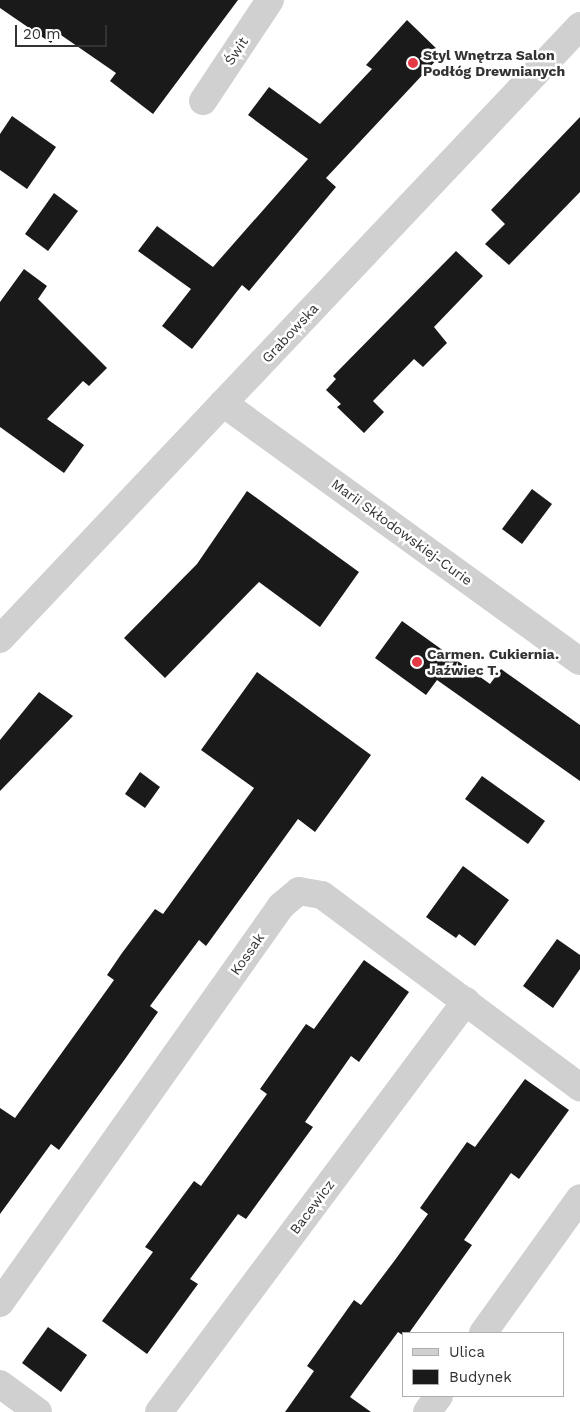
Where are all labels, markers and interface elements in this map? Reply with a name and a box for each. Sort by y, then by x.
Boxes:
scale bar [18,15,110,47]
text: 20 m [23,25,61,43]
street label: Świt [221,34,251,68]
place label: Styl Wnętrza Salon Podłóg Drewnianych [423,47,565,80]
marker: Styl Wnętrza Salon Podłóg Drewnianych [407,57,419,69]
street label: Grabowska [258,300,322,366]
street label: Marii Skłodowskiej-Curie [328,475,476,589]
place label: Carmen. Cukiernia. Jaźwiec T. [427,646,559,679]
marker: Carmen. Cukiernia. Jaźwiec T. [411,656,423,668]
street label: Kossak [226,930,268,978]
street label: Bacewicz [286,1177,338,1237]
legend [402,1332,565,1397]
text: Ulica [449,1343,485,1361]
text: Budynek [449,1368,512,1386]

